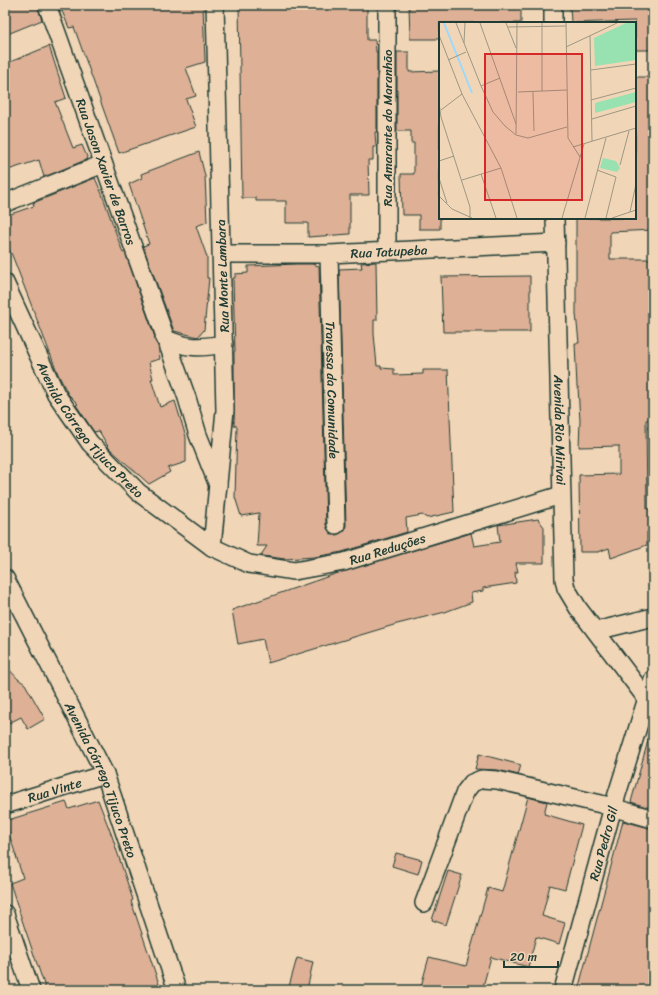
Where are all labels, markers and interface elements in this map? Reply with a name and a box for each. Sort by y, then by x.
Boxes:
inset map [439,22,636,219]
street label: Rua Amarante do Maranhão [376,49,399,206]
street label: Rua Jason Xavier de Barros [69,95,143,249]
street label: Rua Monte Lambara [209,219,236,333]
street label: Rua Tatupeba [350,238,428,265]
street label: Travessa da Comunidade [319,321,345,459]
street label: Avenida Córrego Tijuco Preto [30,357,148,505]
street label: Avenida Rio Mirivai [547,374,573,486]
street label: Rua Reduções [347,527,428,572]
street label: Avenida Córrego Tijuco Preto [58,697,143,861]
street label: Rua Vinte [25,771,85,809]
street label: Rua Pedro Gil [582,803,625,883]
scale bar [504,943,558,969]
text: 20 m [510,946,537,968]

